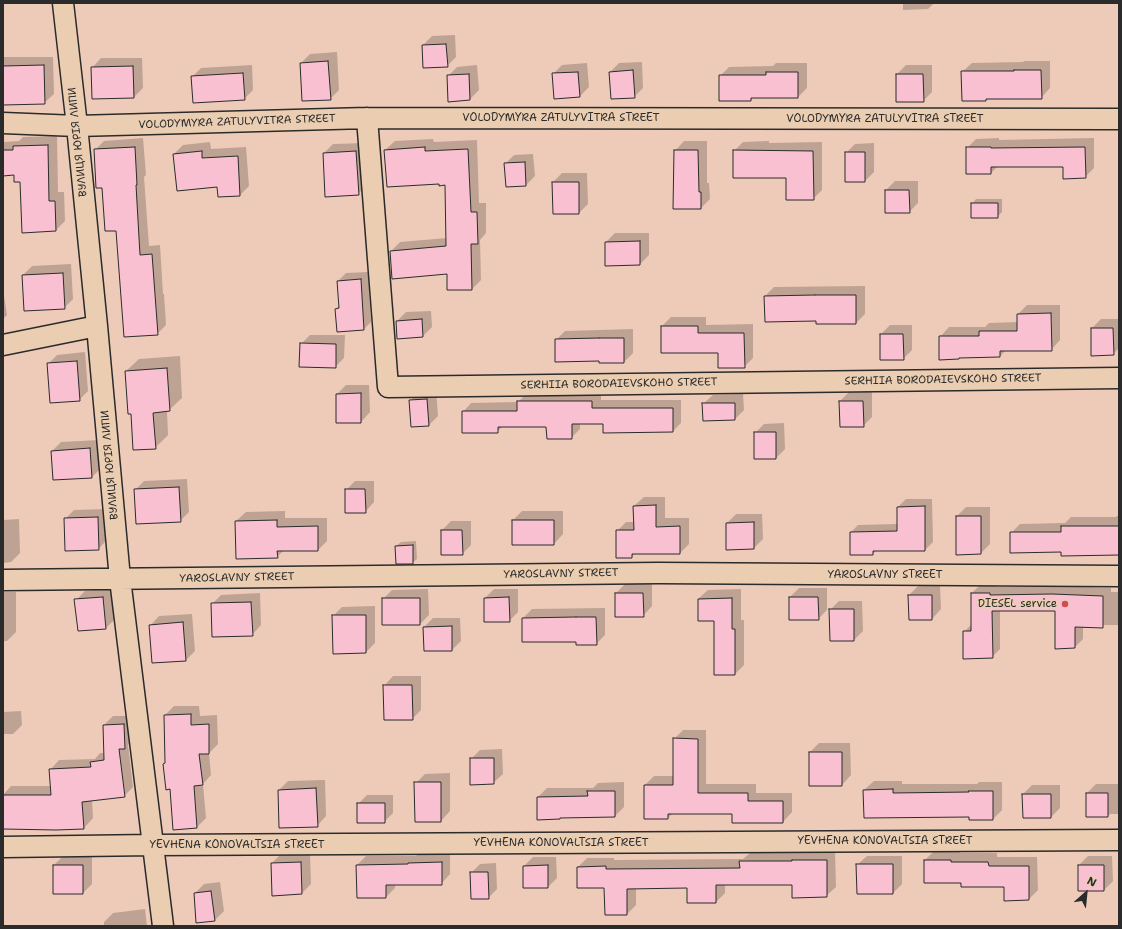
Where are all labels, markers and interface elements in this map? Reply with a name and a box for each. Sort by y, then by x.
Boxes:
street label: ВУЛИЦЯ ЮРІЯ ЛИПИ [66,87,90,197]
street label: VOLODYMYRA ZATULYVITRA STREET [462,111,660,125]
street label: VOLODYMYRA ZATULYVITRA STREET [138,112,336,132]
street label: VOLODYMYRA ZATULYVITRA STREET [786,112,984,126]
street label: SERHIIA BORODAIEVSKOHO STREET [844,372,1042,388]
street label: SERHIIA BORODAIEVSKOHO STREET [520,376,718,392]
street label: ВУЛИЦЯ ЮРІЯ ЛИПИ [99,410,121,520]
street label: YAROSLAVNY STREET [503,566,619,582]
street label: YAROSLAVNY STREET [828,568,942,582]
street label: YAROSLAVNY STREET [179,570,295,586]
place label: DIESEL service [978,597,1057,611]
marker: DIESEL service [1060,599,1070,609]
street label: YEVHENA KONOVALTSIA STREET [797,834,973,848]
street label: YEVHENA KONOVALTSIA STREET [473,836,649,850]
street label: YEVHENA KONOVALTSIA STREET [149,838,325,852]
north arrow [1066,873,1106,913]
text: N [1084,873,1099,891]

